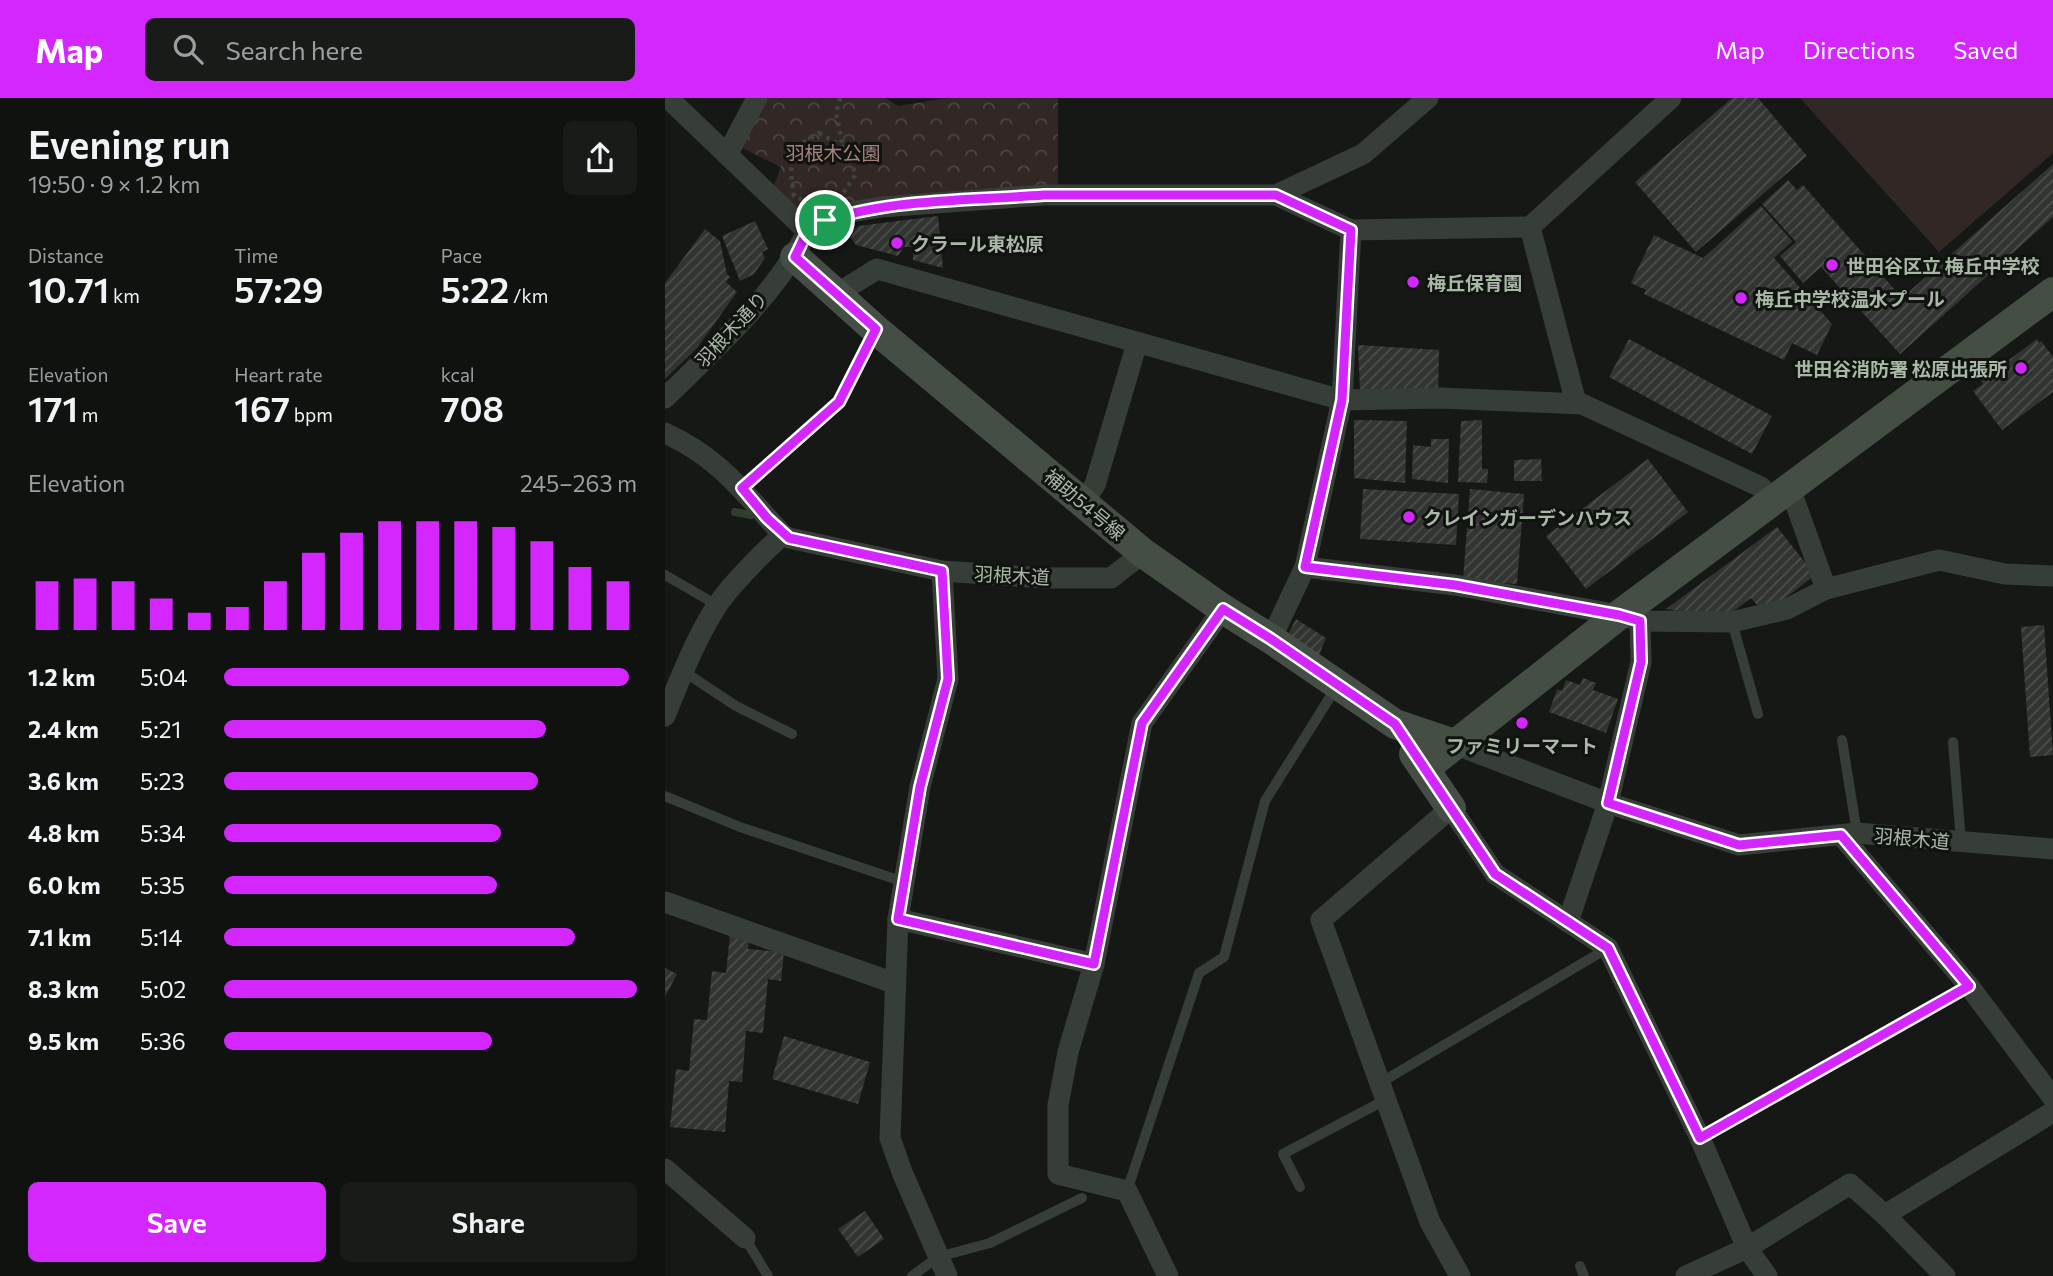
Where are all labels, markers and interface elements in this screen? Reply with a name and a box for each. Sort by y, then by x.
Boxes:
search box [145,18,635,81]
text: Map [35,29,103,70]
icon: search [169,30,207,68]
text: Search here [225,34,363,65]
text: Map [1715,35,1765,64]
text: Directions [1803,35,1915,64]
text: Saved [1953,35,2018,64]
text: Evening run [28,120,231,167]
button: share [563,121,637,195]
park label: 羽根木公園 [785,141,881,164]
text: 19:50 · 9 × 1.2 km [28,170,200,198]
pin [795,190,855,250]
icon: arrive [806,201,844,239]
place label: クラール東松原 [911,232,1044,255]
marker: クラール東松原 [889,235,905,251]
text: Distance [28,244,104,267]
text: Time [234,244,278,267]
text: Pace [441,244,482,267]
place label: 世田谷区立 梅丘中学校 [1846,254,2040,277]
marker: 世田谷区立 梅丘中学校 [1824,257,1840,273]
text: 10.71 [28,267,109,310]
text: 57:29 [234,267,324,310]
text: 5:22 [441,267,509,310]
place label: 梅丘保育園 [1427,271,1522,294]
marker: 梅丘保育園 [1405,274,1421,290]
text: km [109,284,140,307]
text: /km [509,284,548,307]
street label: 羽根木通り [690,286,772,372]
place label: 梅丘中学校温水プール [1755,287,1945,310]
marker: 梅丘中学校温水プール [1733,290,1749,306]
place label: 世田谷消防署 松原出張所 [1794,357,2007,380]
marker: 世田谷消防署 松原出張所 [2013,360,2029,376]
text: Elevation [28,363,108,386]
text: Heart rate [234,363,323,386]
text: kcal [441,363,475,386]
text: 171 [28,386,78,429]
text: 167 [234,386,290,429]
text: 708 [441,386,504,429]
text: m [78,403,98,426]
text: bpm [290,403,333,426]
street label: 補助54号線 [1040,464,1130,544]
text: Elevation [28,469,125,497]
text: 245–263 m [520,469,637,497]
place label: クレインガーデンハウス [1423,506,1632,529]
marker: クレインガーデンハウス [1401,509,1417,525]
street label: 羽根木道 [973,562,1051,588]
text: 1.2 km [28,663,95,691]
text: 5:04 [140,663,187,691]
text: 2.4 km [28,715,99,743]
text: 5:21 [140,715,181,743]
marker: ファミリーマート [1514,715,1530,731]
place label: ファミリーマート [1446,734,1598,757]
text: 3.6 km [28,767,99,795]
text: 5:23 [140,767,185,795]
text: 4.8 km [28,819,100,847]
text: 5:34 [140,819,186,847]
street label: 羽根木道 [1873,823,1951,853]
text: 6.0 km [28,871,101,899]
text: 5:35 [140,871,185,899]
text: 7.1 km [28,923,91,951]
text: 5:14 [140,923,182,951]
text: 8.3 km [28,975,99,1003]
text: 5:02 [140,975,186,1003]
text: 9.5 km [28,1027,99,1055]
text: 5:36 [140,1027,186,1055]
button: Save [28,1182,326,1262]
button: Share [340,1182,637,1262]

